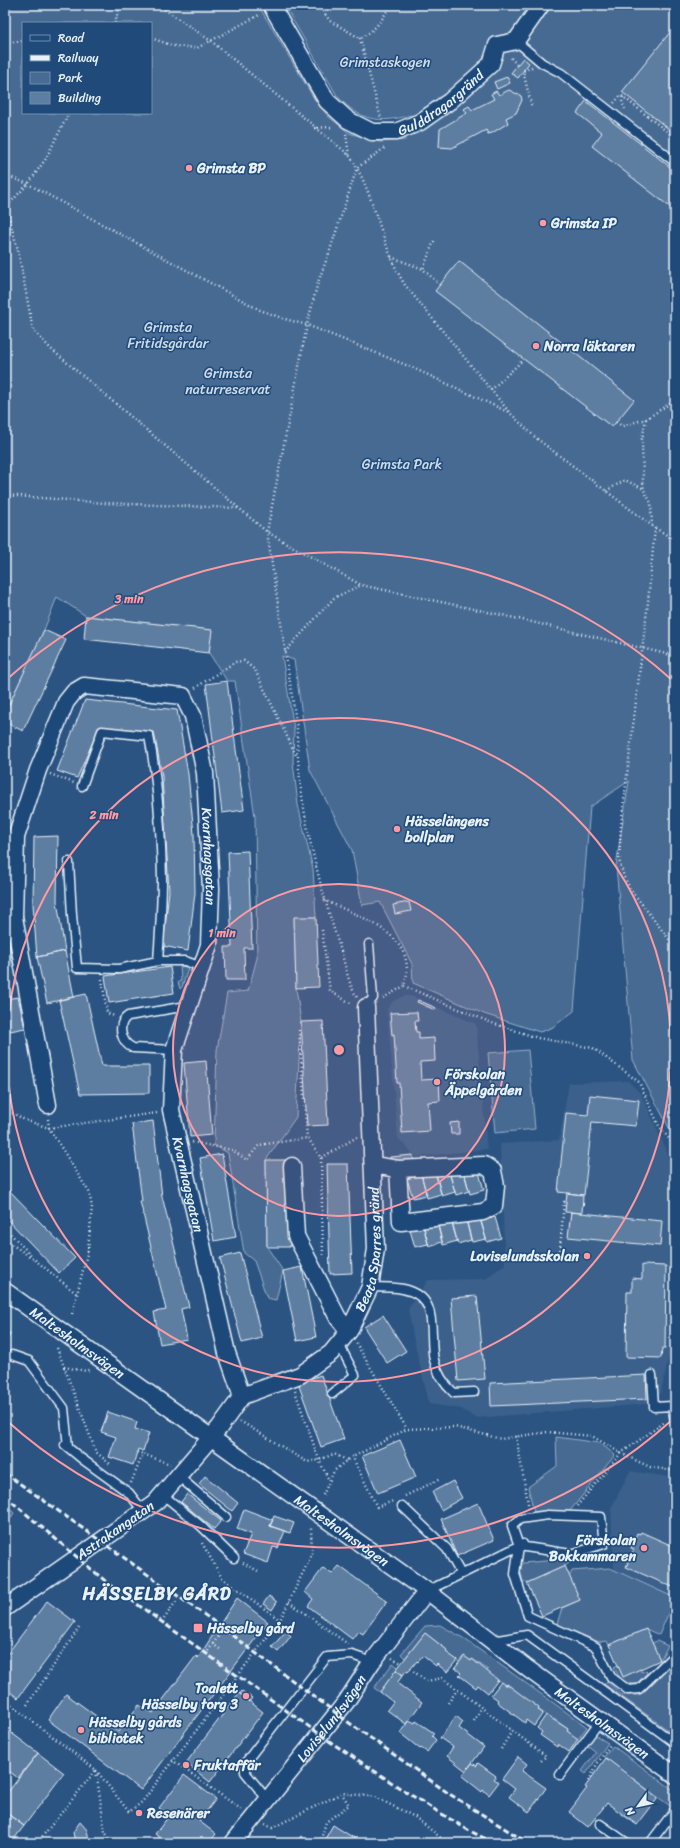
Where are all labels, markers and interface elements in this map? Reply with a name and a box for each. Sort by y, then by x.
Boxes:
legend [22,22,152,114]
text: Road [58,27,85,49]
text: Railway [58,47,99,69]
park label: Grimstaskogen [340,50,431,75]
street label: Gulddragargränd [394,63,491,143]
text: Park [58,67,83,89]
text: Building [58,87,101,109]
place label: Grimsta BP [196,156,266,181]
marker: Grimsta BP [184,163,194,173]
place label: Grimsta IP [550,211,617,236]
marker: Grimsta IP [538,218,548,228]
park label: Grimsta Fritidsgårdar [127,315,210,356]
place label: Norra läktaren [543,334,635,359]
marker: Norra läktaren [531,341,541,351]
park label: Grimsta naturreservat [185,361,271,402]
park label: Grimsta Park [362,452,442,477]
text: 3 min [114,588,144,610]
text: 2 min [88,804,119,826]
street label: Kvarnhagsgatan [194,807,223,906]
place label: Hässelängens bollplan [404,809,489,850]
marker: Hässelängens bollplan [392,824,402,834]
text: 1 min [208,922,236,944]
centre of rings [332,1043,346,1057]
place label: Förskolan Äppelgården [444,1062,523,1103]
marker: Förskolan Äppelgården [432,1077,442,1087]
street label: Kvarnhagsgatan [165,1134,211,1235]
street label: Beata Sparres gränd [348,1185,389,1316]
place label: Loviselundsskolan [470,1244,579,1269]
marker: Loviselundsskolan [582,1251,592,1261]
street label: Maltesholmsvägen [24,1300,131,1386]
street label: Maltesholmsvägen [288,1488,395,1574]
street label: Astrakangatan [70,1494,160,1567]
place label: Förskolan Bokkammaren [549,1528,636,1569]
marker: Förskolan Bokkammaren [639,1543,649,1553]
district label: HÄSSELBY GÅRD [81,1578,232,1610]
place label: Hässelby gård [206,1616,295,1641]
marker: Hässelby gård [192,1622,204,1634]
street label: Loviselundsvägen [290,1669,374,1768]
place label: Toalett Hässelby torg 3 [141,1676,238,1717]
street label: Maltesholmsvägen [549,1680,655,1766]
marker: Toalett Hässelby torg 3 [241,1691,251,1701]
place label: Hässelby gårds bibliotek [88,1710,182,1751]
marker: Hässelby gårds bibliotek [76,1725,86,1735]
place label: Fruktaffär [193,1753,261,1778]
marker: Fruktaffär [181,1760,191,1770]
north arrow [618,1786,658,1826]
place label: Resenärer [146,1801,210,1826]
text: N [620,1802,641,1820]
marker: Resenärer [134,1808,144,1818]

